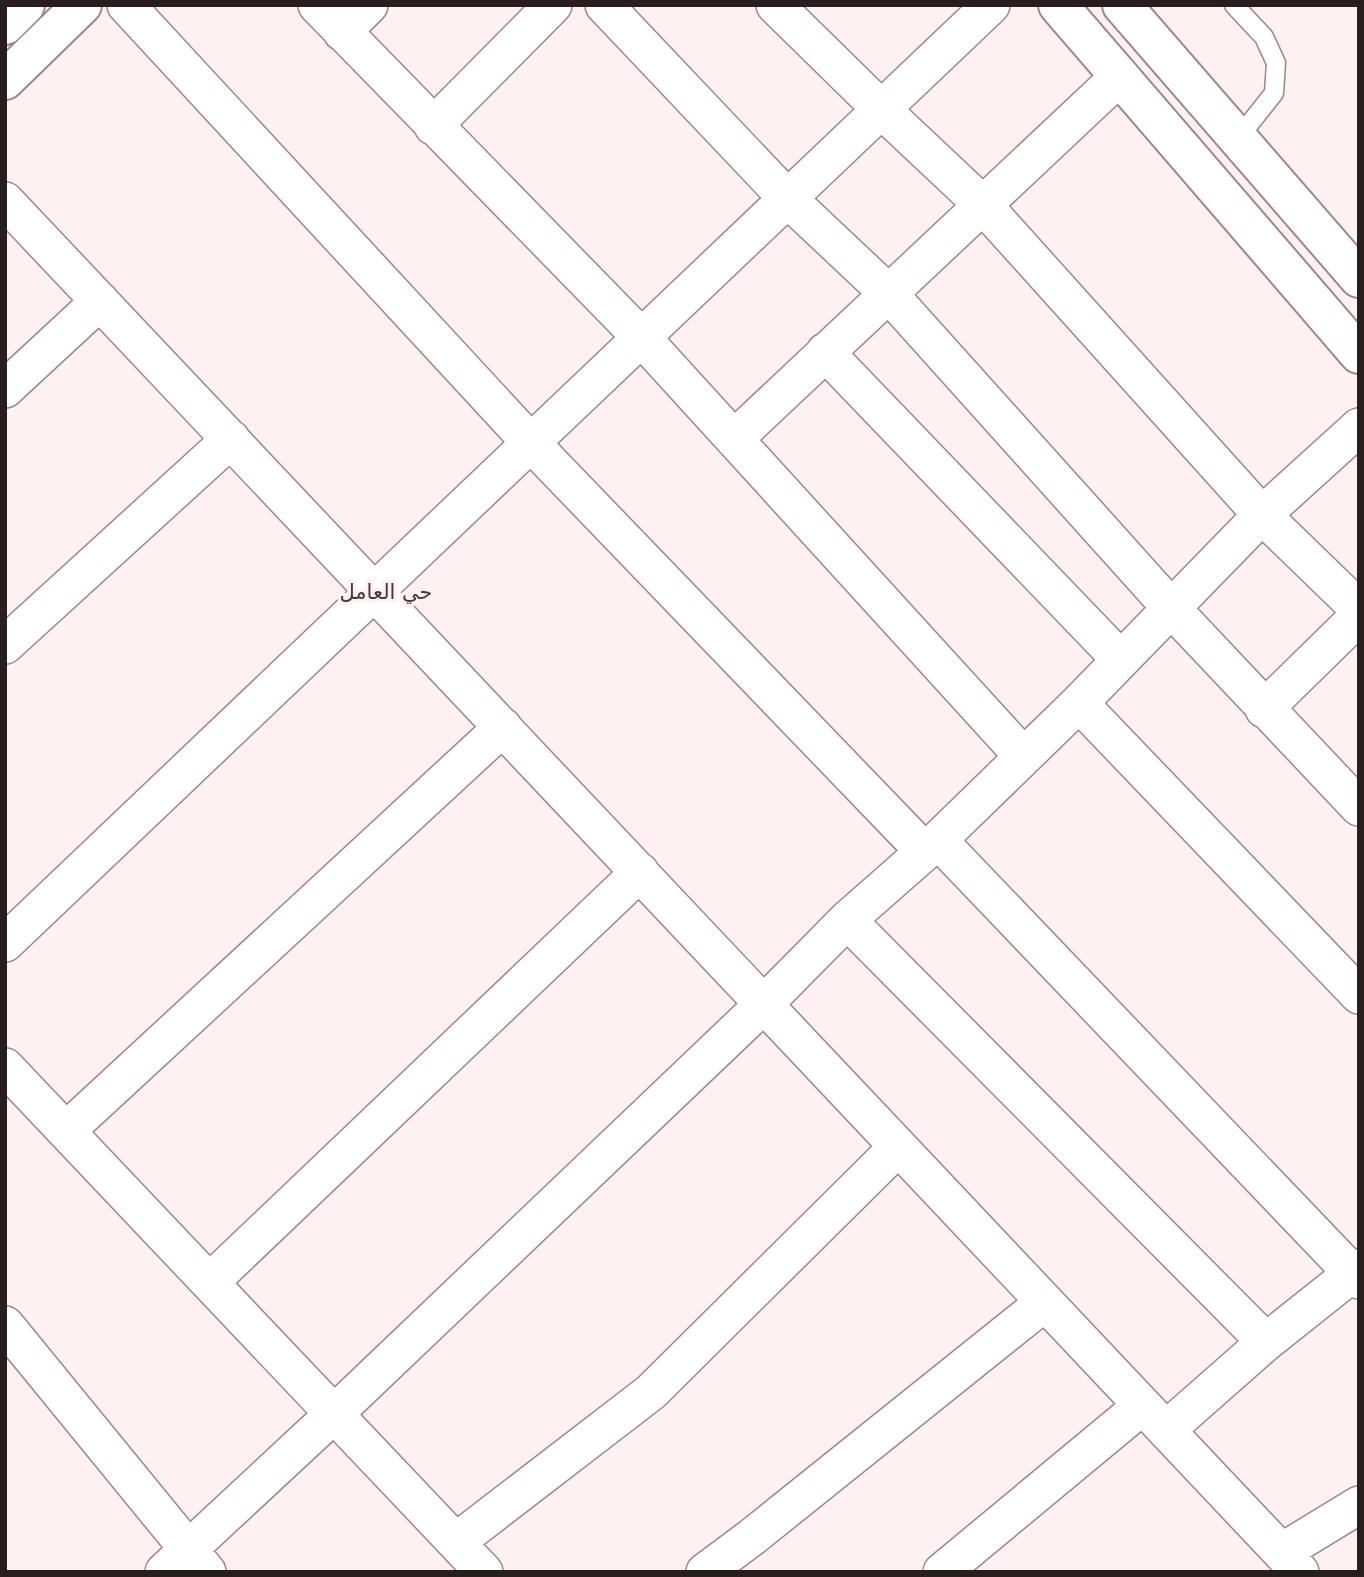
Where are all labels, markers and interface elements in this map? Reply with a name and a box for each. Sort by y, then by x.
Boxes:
district label: حي العامل [339,580,433,604]

